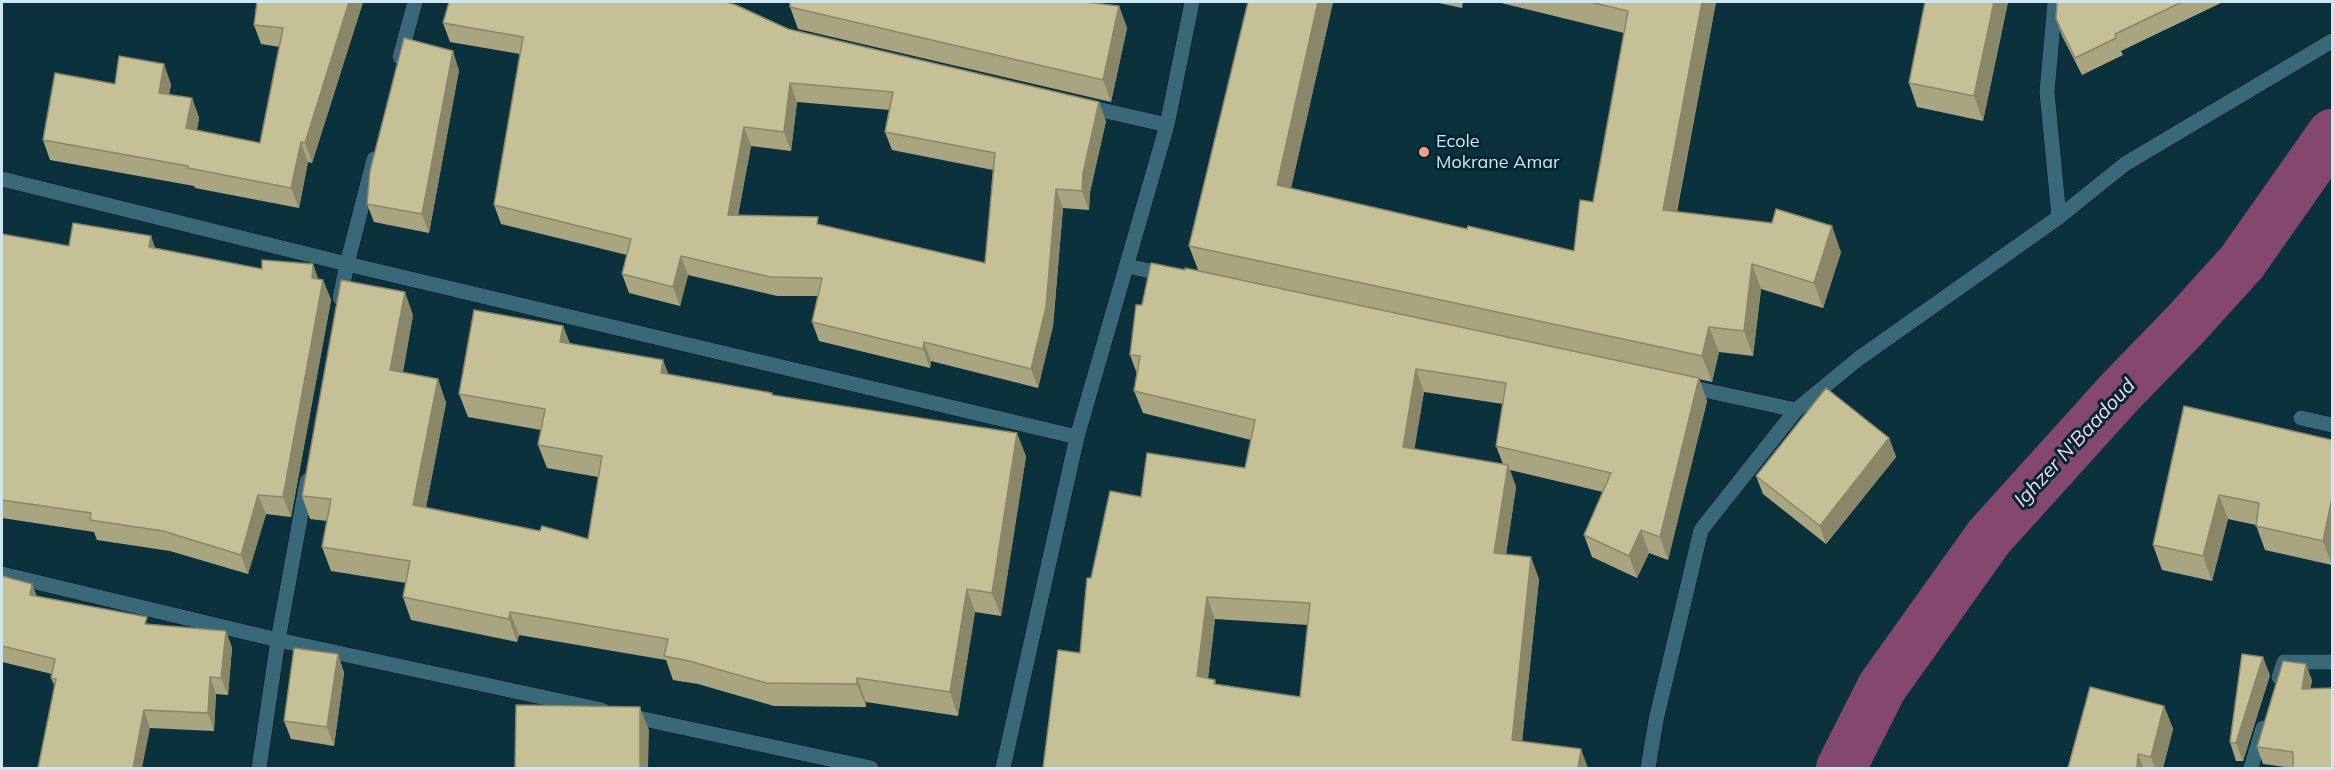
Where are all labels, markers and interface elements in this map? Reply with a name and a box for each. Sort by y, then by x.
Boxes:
place label: Ecole Mokrane Amar [1436,131,1560,174]
marker: Ecole Mokrane Amar [1417,145,1431,159]
water label: Ighzer N'Baadoud [2009,374,2141,512]

